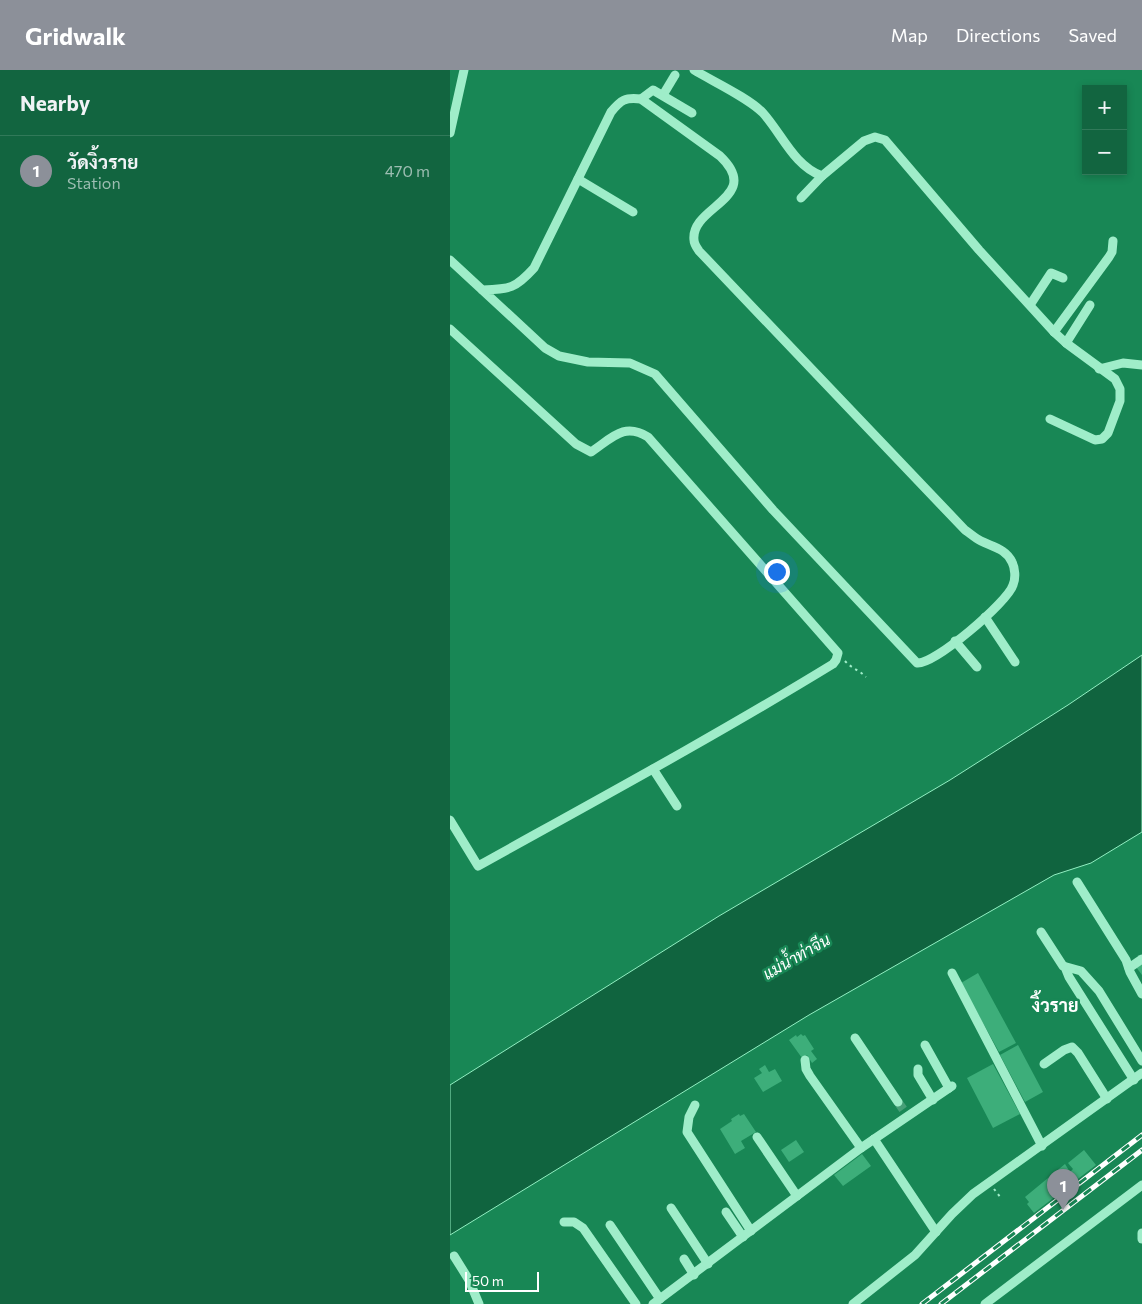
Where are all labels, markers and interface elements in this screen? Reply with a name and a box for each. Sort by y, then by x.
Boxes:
text: Gridwalk [25,21,126,50]
text: Map [891,24,928,46]
text: Directions [956,24,1040,46]
text: Saved [1068,24,1117,46]
map controls [1082,85,1127,175]
button: + [1082,85,1127,130]
text: Nearby [20,90,90,115]
button: − [1082,130,1127,175]
text: วัดงิ้วราย [67,150,138,173]
text: 1 [32,161,40,180]
text: 470 m [385,161,430,180]
text: Station [67,173,121,192]
your location [764,559,790,585]
water label: แม่น้ำท่าจีน [757,926,833,983]
district label: งิ้วราย [1030,990,1079,1016]
pin: 1 [1047,1169,1079,1210]
scale bar [465,1269,539,1292]
text: 50 m [472,1272,504,1289]

